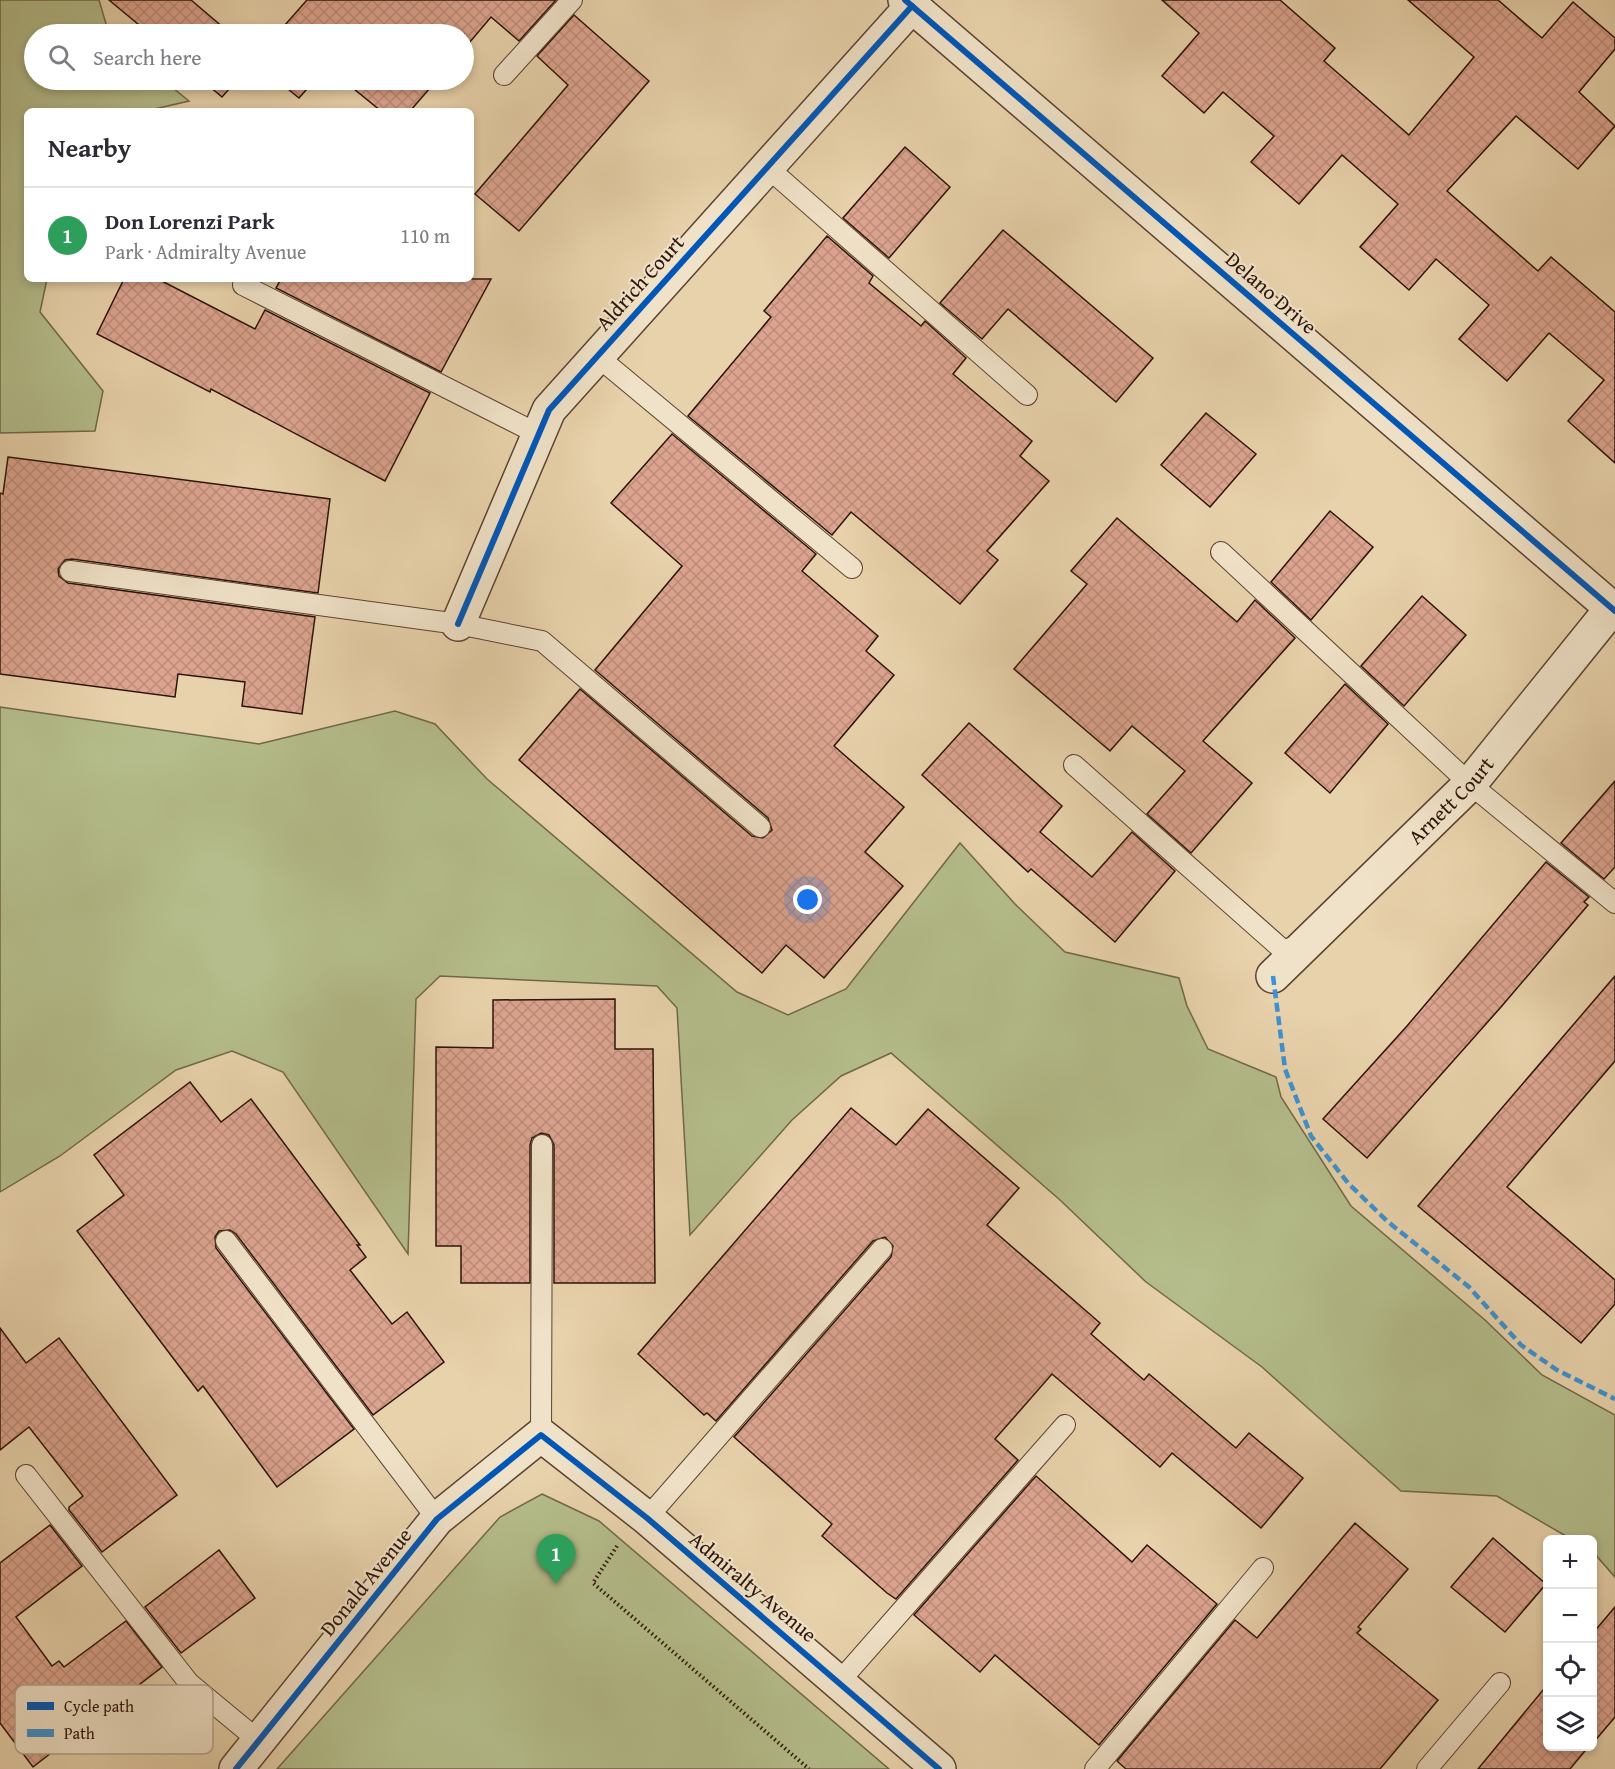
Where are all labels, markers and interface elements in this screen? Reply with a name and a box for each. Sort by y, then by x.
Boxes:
search box [24,24,474,90]
icon: search [45,41,78,74]
text: Search here [93,41,202,73]
text: Nearby [48,128,131,167]
text: Don Lorenzi Park [105,205,274,237]
text: 1 [62,221,73,250]
text: 110 m [400,221,450,250]
street label: Aldrich Court [588,228,691,337]
text: Park · Admiralty Avenue [105,237,306,266]
street label: Delano Drive [1219,244,1324,341]
street label: Arnett Court [1401,749,1501,851]
your location [793,885,822,914]
street label: Donald Avenue [312,1521,419,1643]
street label: Admiralty Avenue [683,1524,824,1649]
pin: 1 [536,1534,576,1584]
map controls [1543,1535,1597,1751]
button: + [1543,1535,1597,1589]
button: − [1543,1589,1597,1643]
button: locate [1543,1643,1597,1697]
legend [15,1685,213,1754]
text: Cycle path [64,1694,134,1718]
button: layers [1543,1697,1597,1751]
text: Path [64,1721,95,1745]

